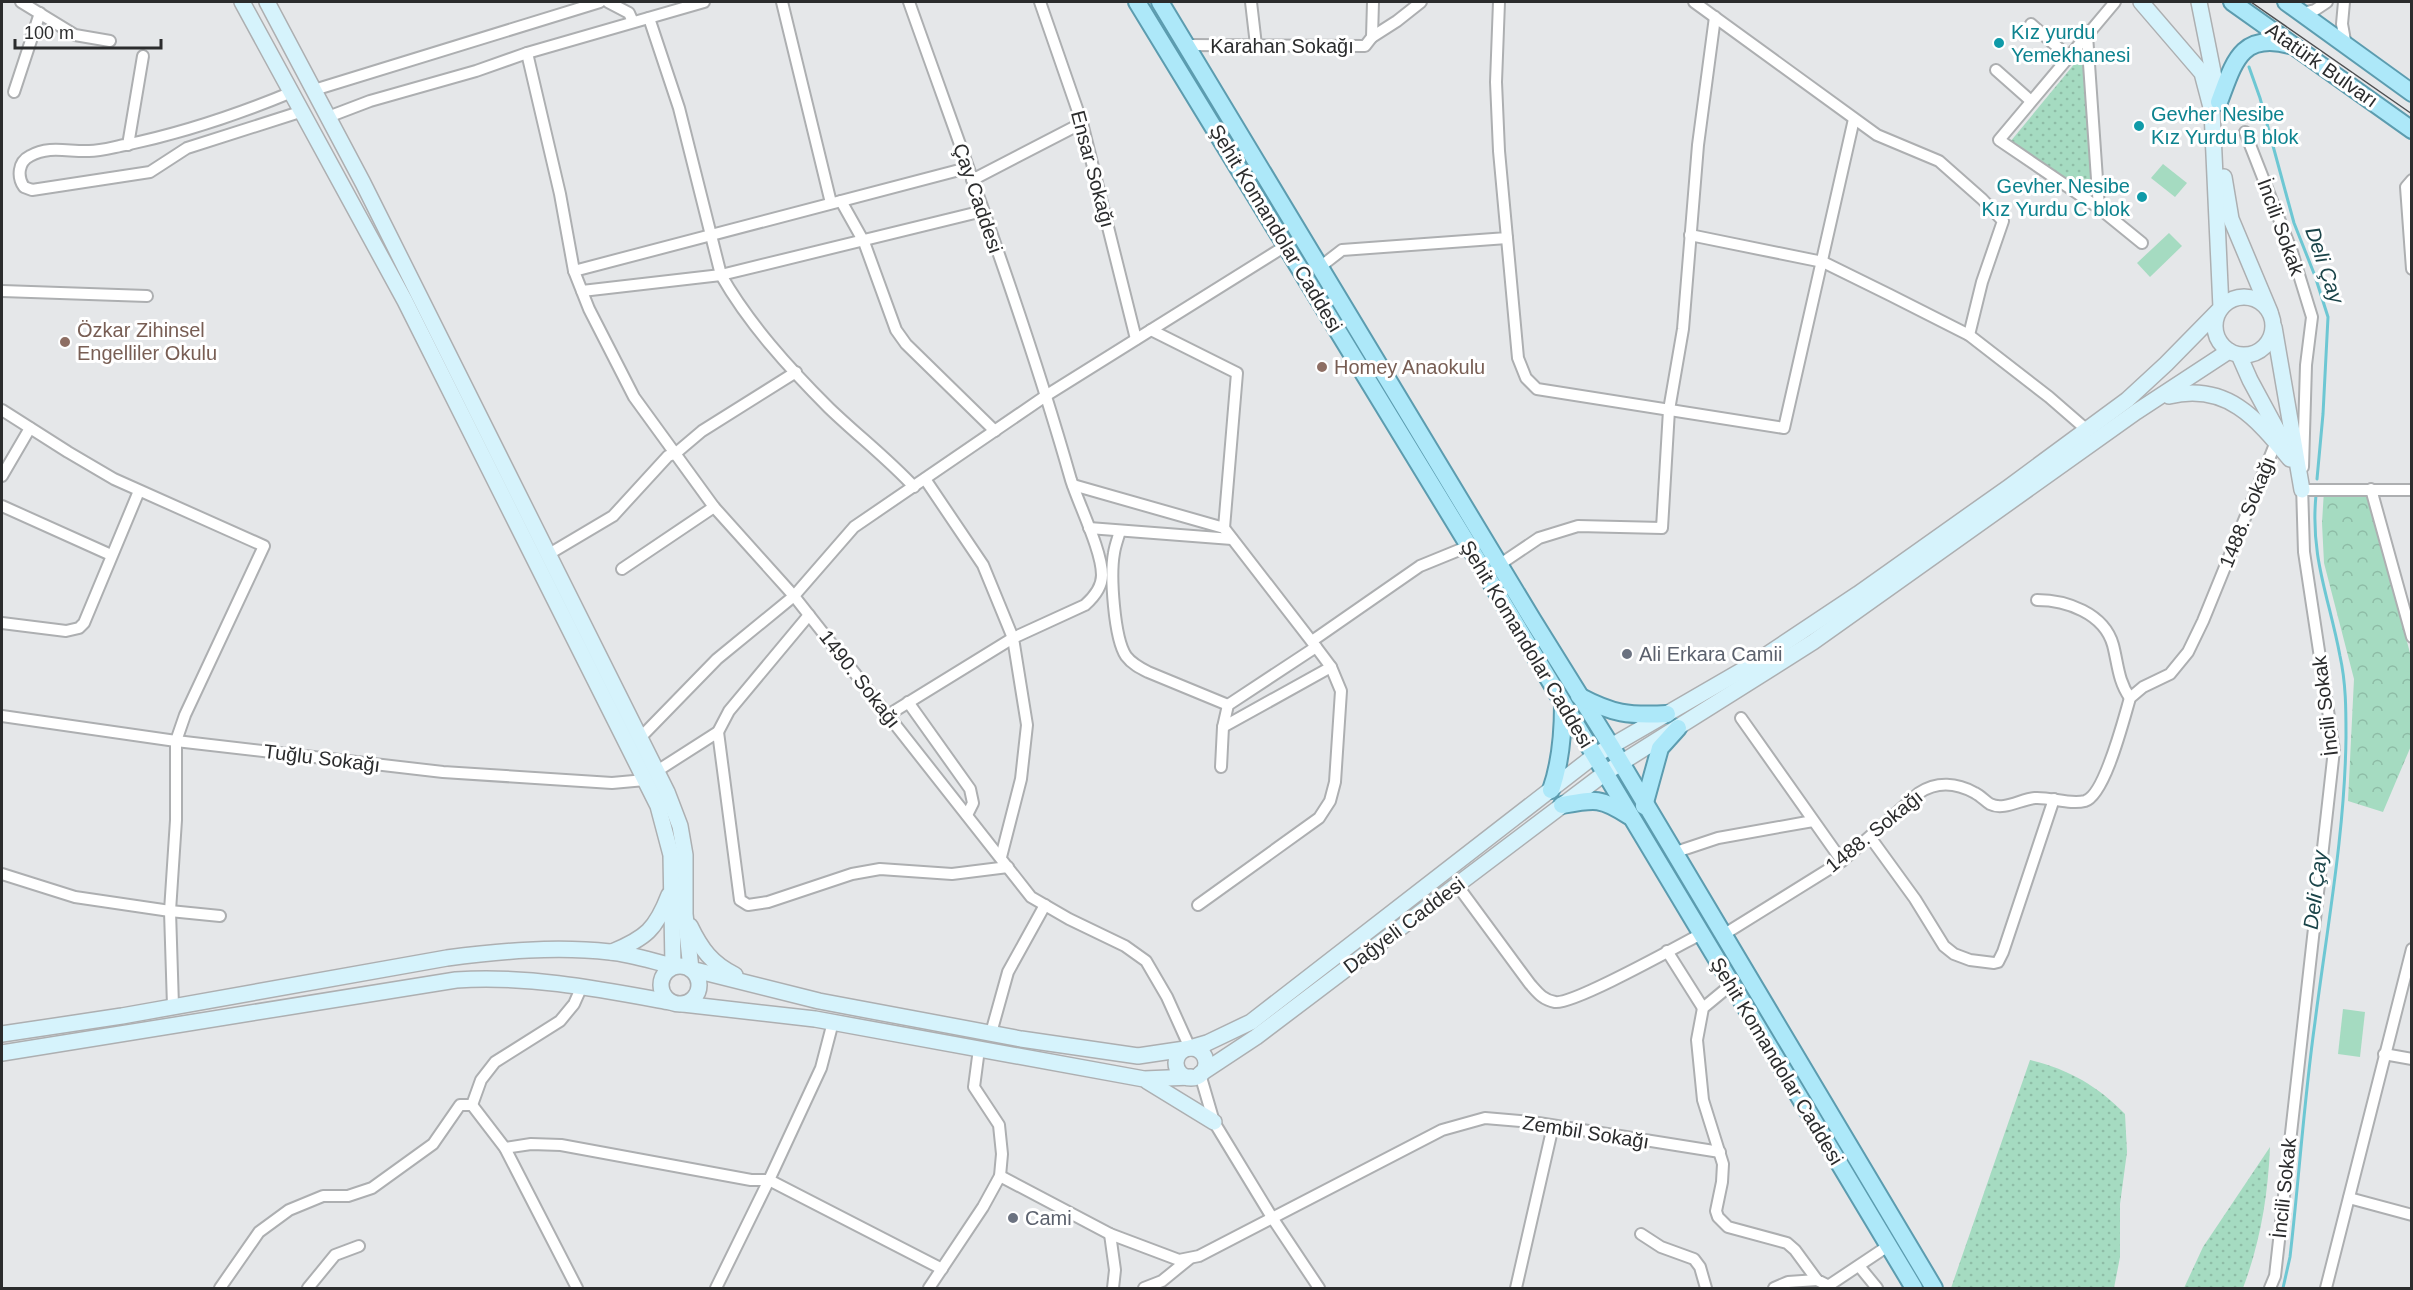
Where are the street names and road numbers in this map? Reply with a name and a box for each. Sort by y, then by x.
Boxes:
street label: Atatürk Bulvarı [2262,18,2382,112]
street label: Karahan Sokağı [1210,35,1354,57]
street label: Ensar Sokağı [1067,108,1119,230]
street label: Şehit Komandolar Caddesi [1205,120,1347,336]
street label: Çay Caddesi [949,140,1007,256]
street label: İncili Sokak [2253,176,2309,279]
street label: 1488. Sokağı [2215,453,2279,571]
street label: Şehit Komandolar Caddesi [1456,536,1598,752]
street label: 1490. Sokağı [815,626,905,732]
street label: İncili Sokak [2308,653,2342,758]
street label: Tuğlu Sokağı [263,740,381,776]
street label: 1488. Sokağı [1821,785,1927,877]
street label: Dağyeli Caddesi [1339,872,1469,978]
street label: Şehit Komandolar Caddesi [1706,953,1848,1169]
street label: Zembil Sokağı [1521,1111,1651,1153]
street label: İncili Sokak [2268,1136,2300,1239]

